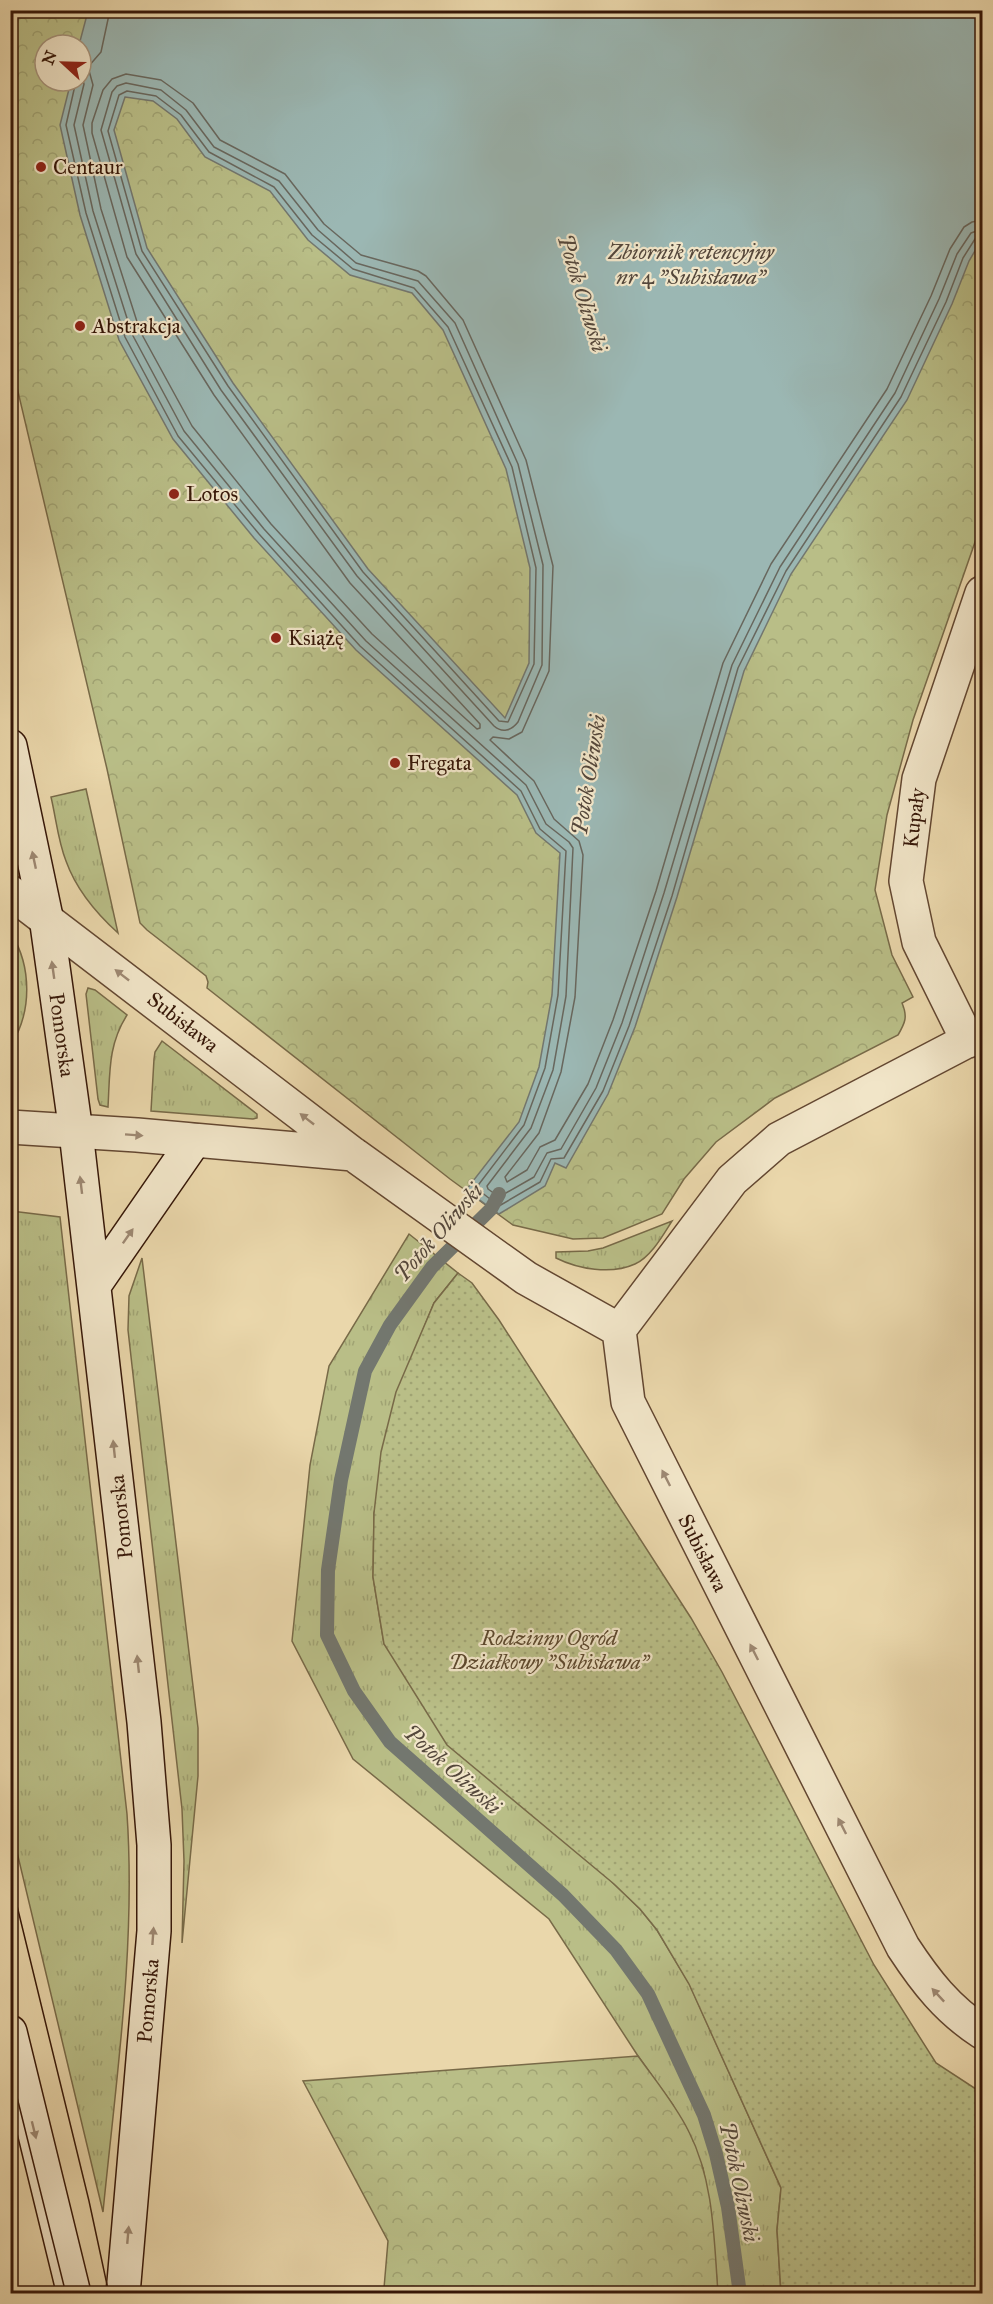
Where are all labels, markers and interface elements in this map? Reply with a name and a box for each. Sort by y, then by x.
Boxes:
north arrow [33,33,93,93]
text: N [38,47,61,67]
place label: Centaur [53,154,123,180]
marker: Centaur [34,160,48,174]
water label: Potok Oliwski [552,231,613,356]
water label: Zbiornik retencyjny nr 4 "Subisława" [607,238,775,290]
place label: Abstrakcja [91,313,181,339]
marker: Abstrakcja [73,319,87,333]
place label: Lotos [186,481,238,507]
marker: Lotos [167,487,181,501]
place label: Książę [288,625,344,651]
marker: Książę [269,631,283,645]
water label: Potok Oliwski [566,712,611,837]
place label: Fregata [407,750,472,776]
marker: Fregata [388,756,402,770]
street label: Kupały [897,785,931,850]
one-way arrow [29,850,38,869]
one-way arrow [49,960,58,979]
one-way arrow [114,970,129,982]
street label: Subisława [142,986,224,1058]
street label: Pomorska [43,991,81,1079]
one-way arrow [299,1112,315,1125]
one-way arrow [125,1131,144,1140]
one-way arrow [77,1175,86,1194]
water label: Potok Oliwski [388,1177,489,1287]
one-way arrow [122,1228,133,1244]
one-way arrow [109,1440,118,1459]
one-way arrow [661,1469,671,1486]
street label: Pomorska [104,1473,138,1560]
street label: Subisława [672,1510,734,1596]
park label: Rodzinny Ogród Działkowy "Subisława" [449,1625,651,1675]
one-way arrow [749,1644,758,1661]
one-way arrow [133,1654,142,1673]
water label: Potok Oliwski [398,1719,507,1821]
one-way arrow [837,1818,846,1835]
one-way arrow [148,1927,158,1946]
street label: Pomorska [131,1958,165,2044]
one-way arrow [931,1987,945,2002]
one-way arrow [29,2120,39,2139]
water label: Potok Oliwski [714,2120,766,2245]
one-way arrow [123,2226,133,2245]

